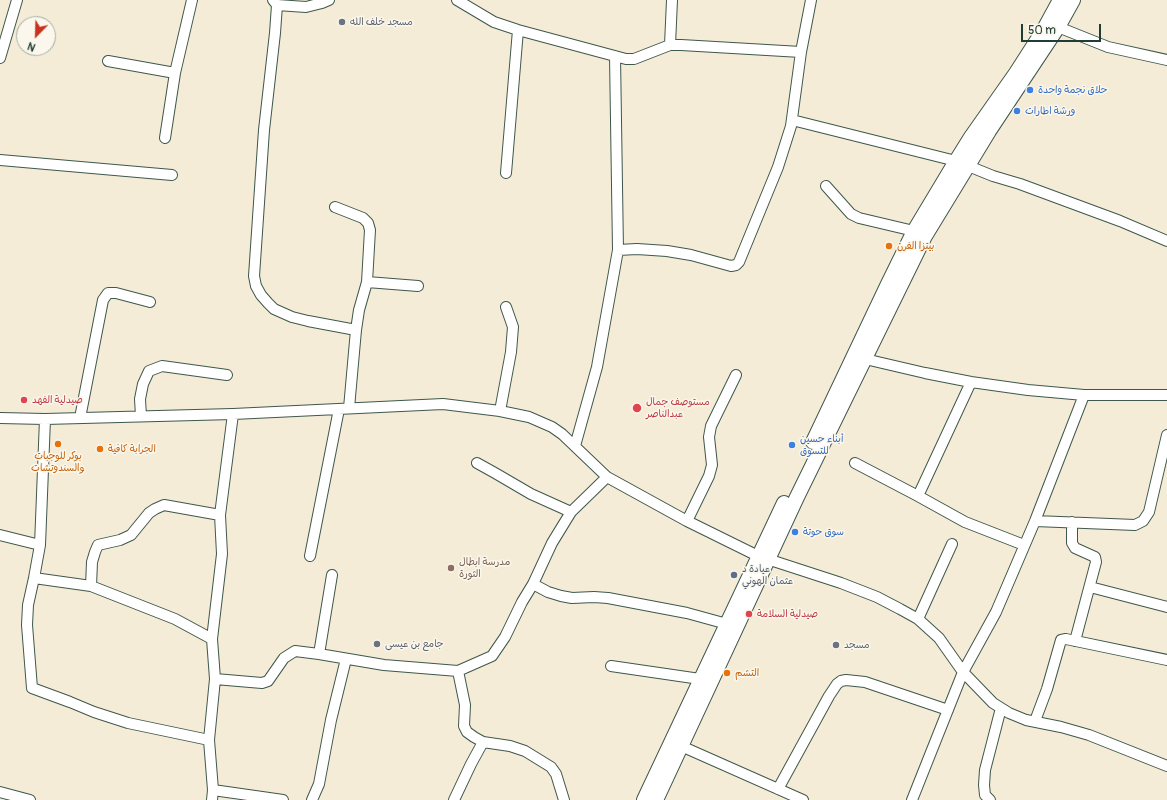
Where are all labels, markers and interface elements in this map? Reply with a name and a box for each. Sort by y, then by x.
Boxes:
north arrow [16,16,56,56]
place label: مسجد خلف الله [350,16,413,28]
scale bar [1023,16,1103,42]
marker: مسجد خلف الله [337,17,347,27]
text: 50 m [1028,23,1056,38]
text: N [26,39,37,54]
place label: حلاق نجمة واحدة [1038,84,1108,96]
marker: حلاق نجمة واحدة [1025,85,1035,95]
place label: ورشة اطارات [1025,105,1075,117]
marker: ورشة اطارات [1012,106,1022,116]
place label: بيتزا الفرن [897,240,934,252]
marker: بيتزا الفرن [884,241,894,251]
place label: صيدلية الفهد [32,394,83,406]
marker: صيدلية الفهد [19,395,29,405]
place label: مستوصف جمال عبدالناصر [646,396,710,420]
marker: مستوصف جمال عبدالناصر [631,402,643,414]
place label: أبناء حسين للتسوق [800,433,843,456]
marker: بوكر للوجبات والسندوتشات [53,439,63,449]
marker: أبناء حسين للتسوق [787,440,797,450]
place label: الجرابة كافية [108,443,156,455]
marker: الجرابة كافية [95,444,105,454]
place label: بوكر للوجبات والسندوتشات [31,450,85,474]
place label: سوق حوتة [803,526,844,538]
marker: سوق حوتة [790,527,800,537]
place label: مدرسة ابطال الثورة [459,556,510,580]
marker: مدرسة ابطال الثورة [446,563,456,573]
place label: عيادة د عثمان الهوني [742,563,793,586]
marker: عيادة د عثمان الهوني [729,570,739,580]
place label: صيدلية السلامة [757,608,818,620]
marker: صيدلية السلامة [744,609,754,619]
place label: جامع بن عيسى [385,638,444,650]
marker: جامع بن عيسى [372,639,382,649]
place label: مسجد [844,639,870,651]
marker: مسجد [831,640,841,650]
place label: التشم [735,667,759,679]
marker: التشم [722,668,732,678]

